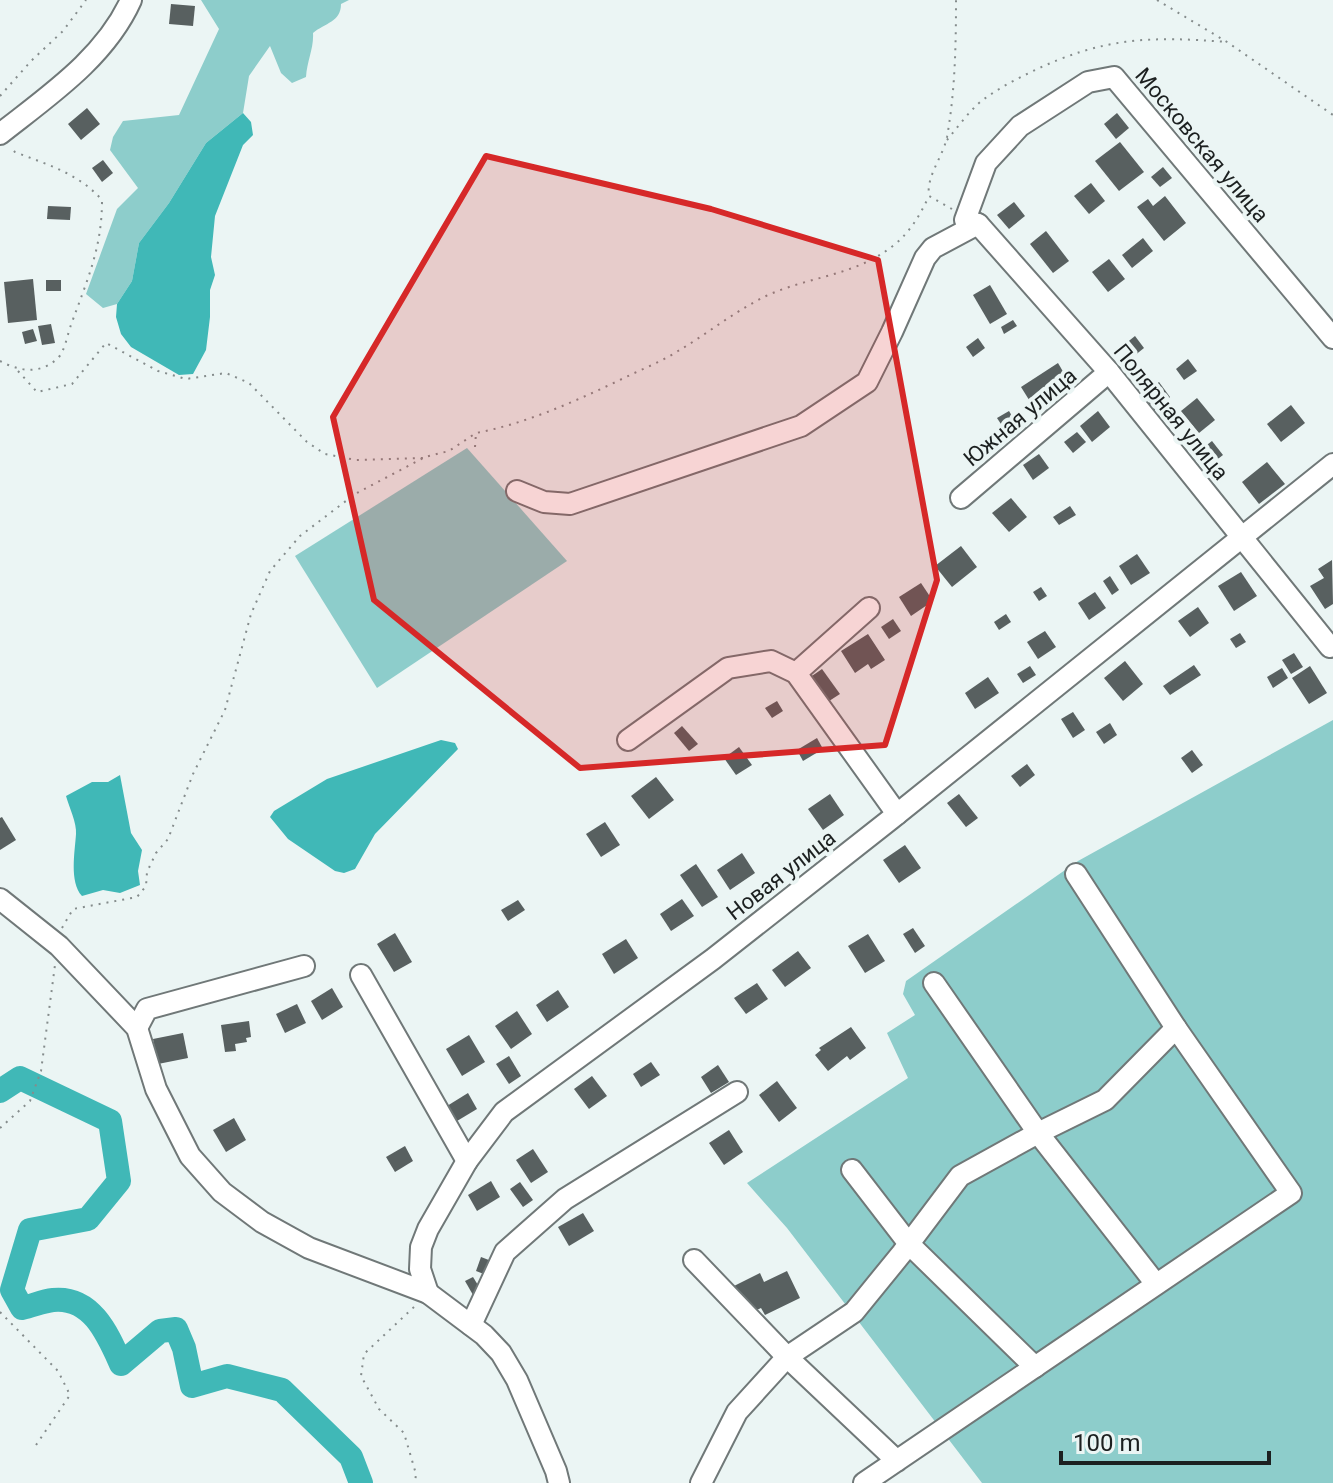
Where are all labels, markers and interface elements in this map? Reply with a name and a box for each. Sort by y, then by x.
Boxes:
street label: Московская улица [1130,63,1274,227]
street label: Полярная улица [1108,339,1234,485]
street label: Южная улица [959,363,1081,471]
street label: Новая улица [722,825,840,925]
scale bar [1061,1415,1269,1465]
text: 100 m [1073,1429,1140,1457]

